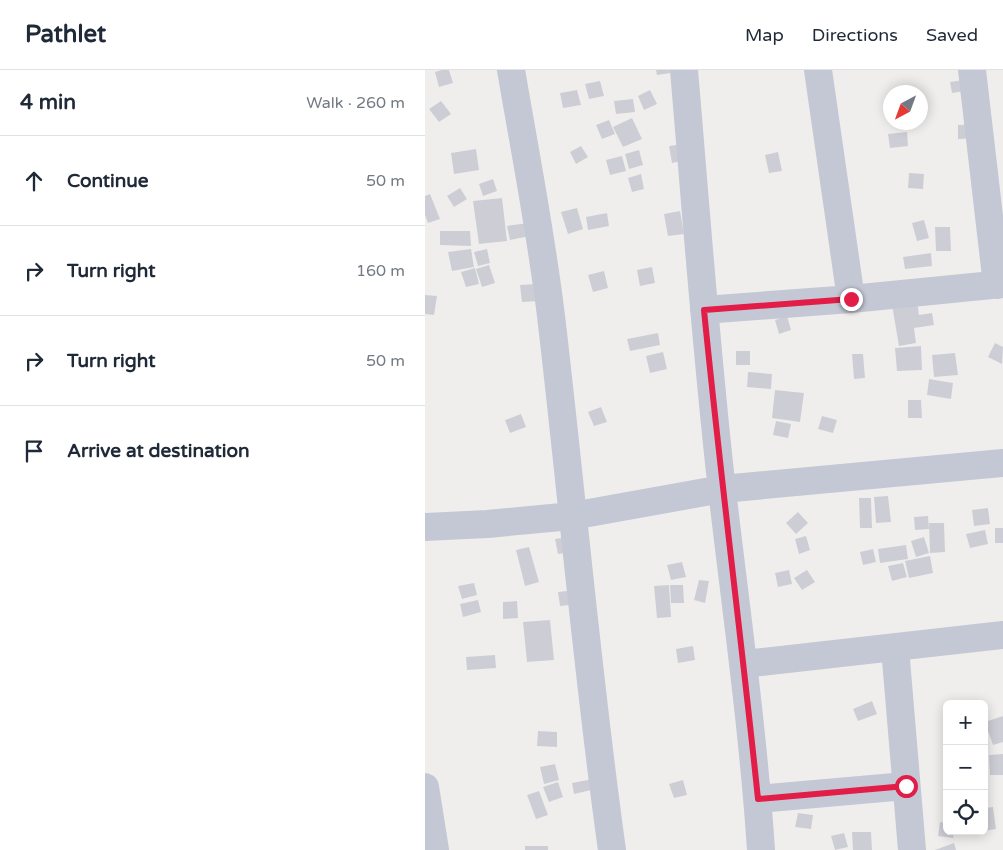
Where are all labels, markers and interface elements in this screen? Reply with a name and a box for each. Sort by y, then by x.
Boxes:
text: Pathlet [25,20,106,49]
text: Map [745,24,784,46]
text: Directions [812,24,898,46]
text: Saved [926,24,978,46]
north arrow [883,85,928,130]
text: 4 min [20,90,76,115]
text: Walk · 260 m [306,93,405,113]
icon: ahead [20,167,48,195]
text: Continue [67,170,149,192]
text: 50 m [366,171,405,191]
icon: right [20,257,48,285]
text: Turn right [67,260,155,282]
text: 160 m [356,261,405,281]
route end [840,288,863,311]
icon: right [20,347,48,375]
text: Turn right [67,350,155,372]
text: 50 m [366,351,405,371]
icon: arrive [20,437,48,465]
text: Arrive at destination [67,440,250,462]
map controls [943,700,988,835]
button: + [943,700,988,745]
button: − [943,745,988,790]
route start [895,775,918,798]
button: locate [943,790,988,835]

